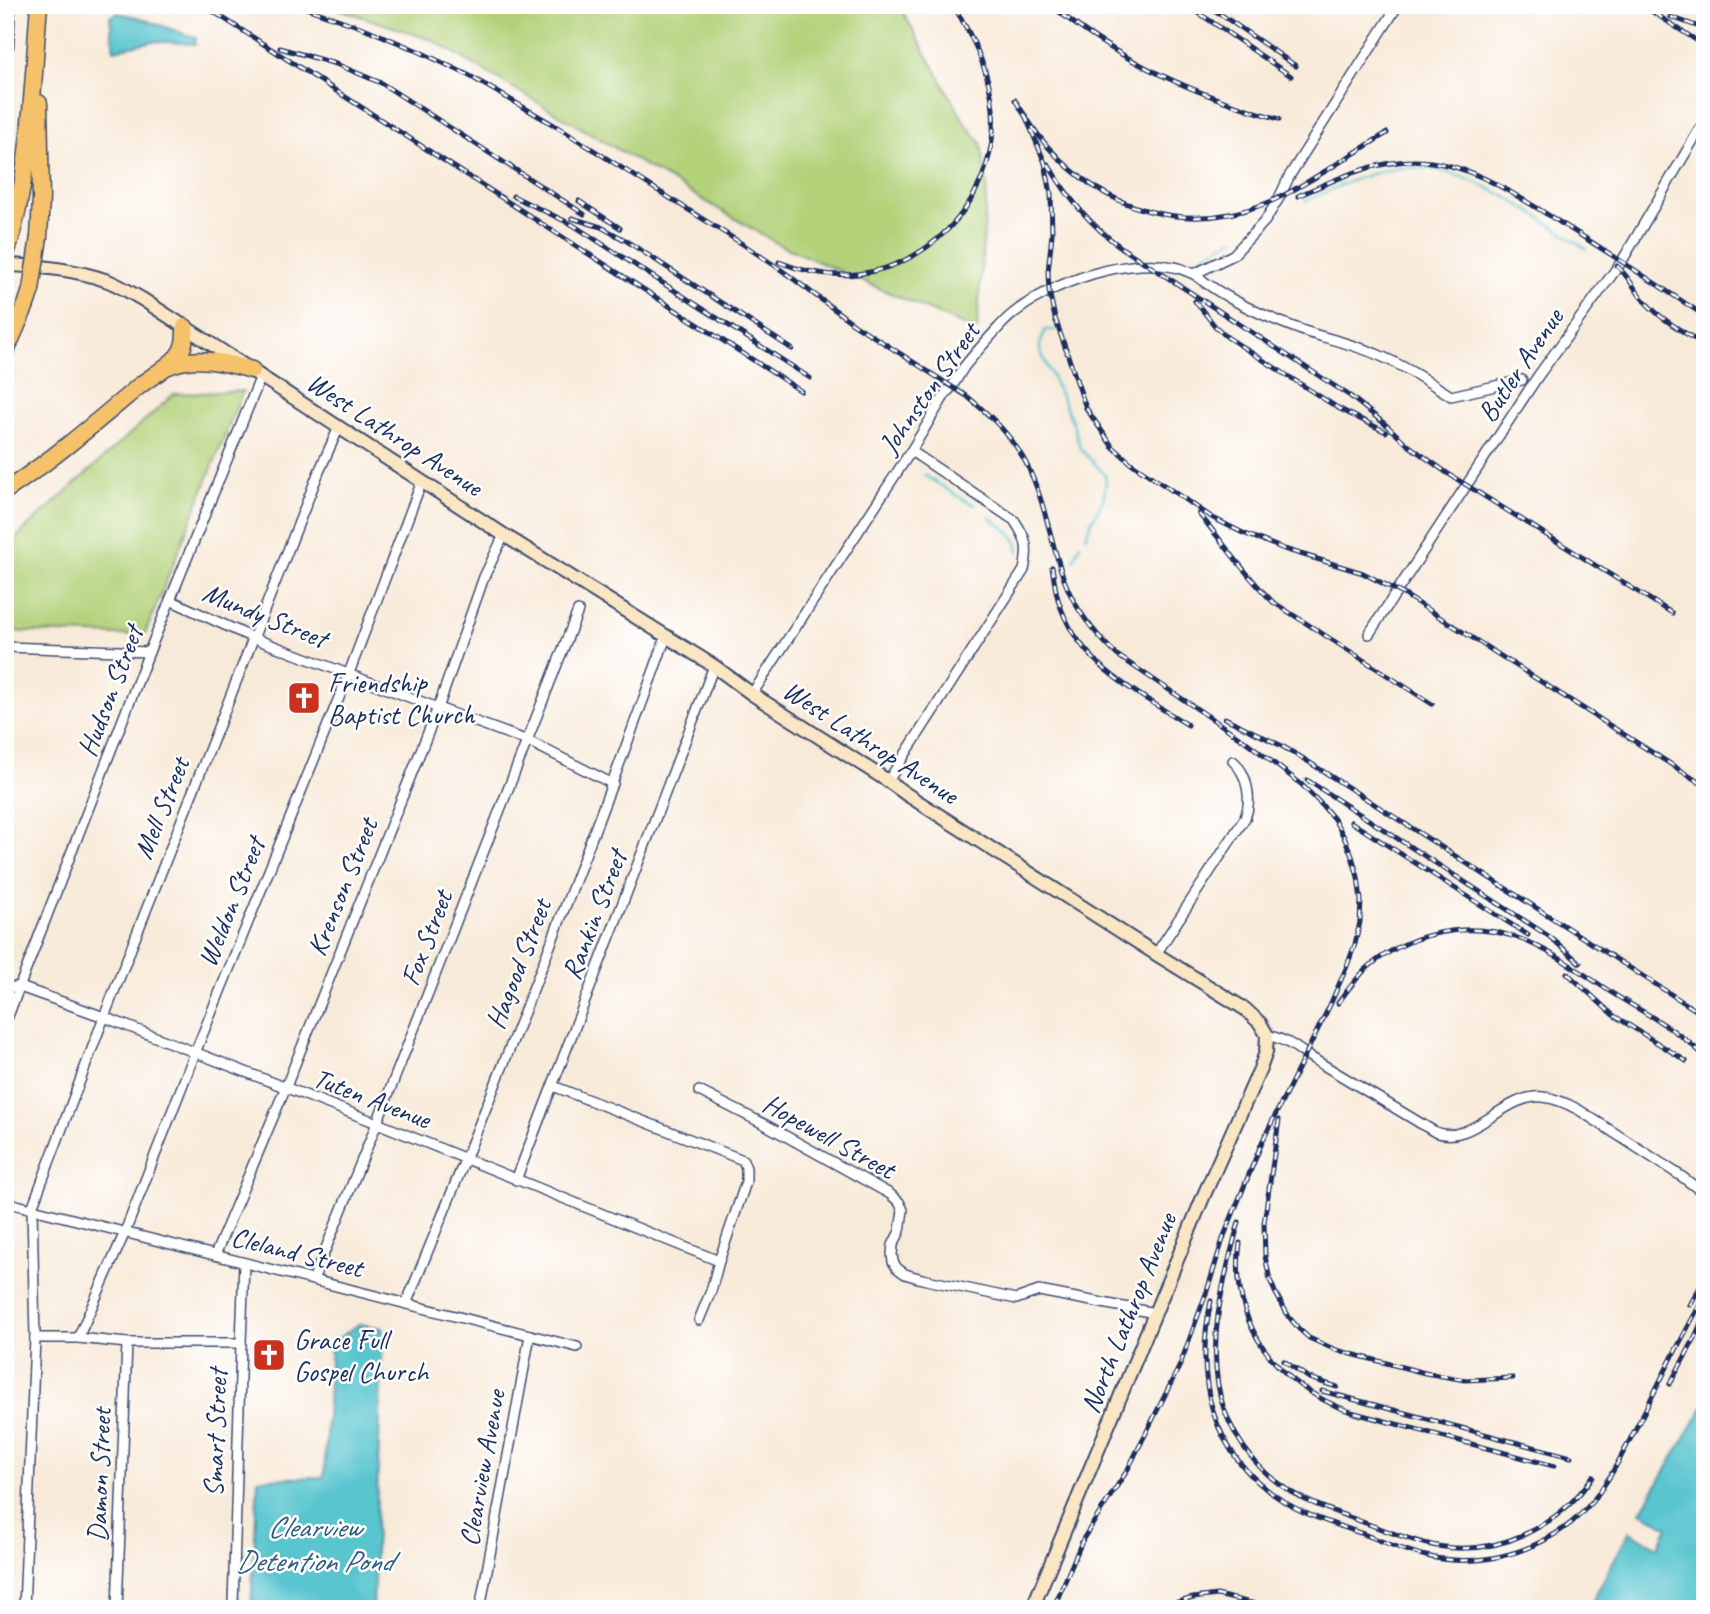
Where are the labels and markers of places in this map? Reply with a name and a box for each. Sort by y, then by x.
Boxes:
place label: Friendship Baptist Church [328,665,476,732]
church icon: Friendship Baptist Church [285,679,323,717]
place label: Grace Full Gospel Church [294,1322,430,1389]
church icon: Grace Full Gospel Church [250,1336,288,1374]

